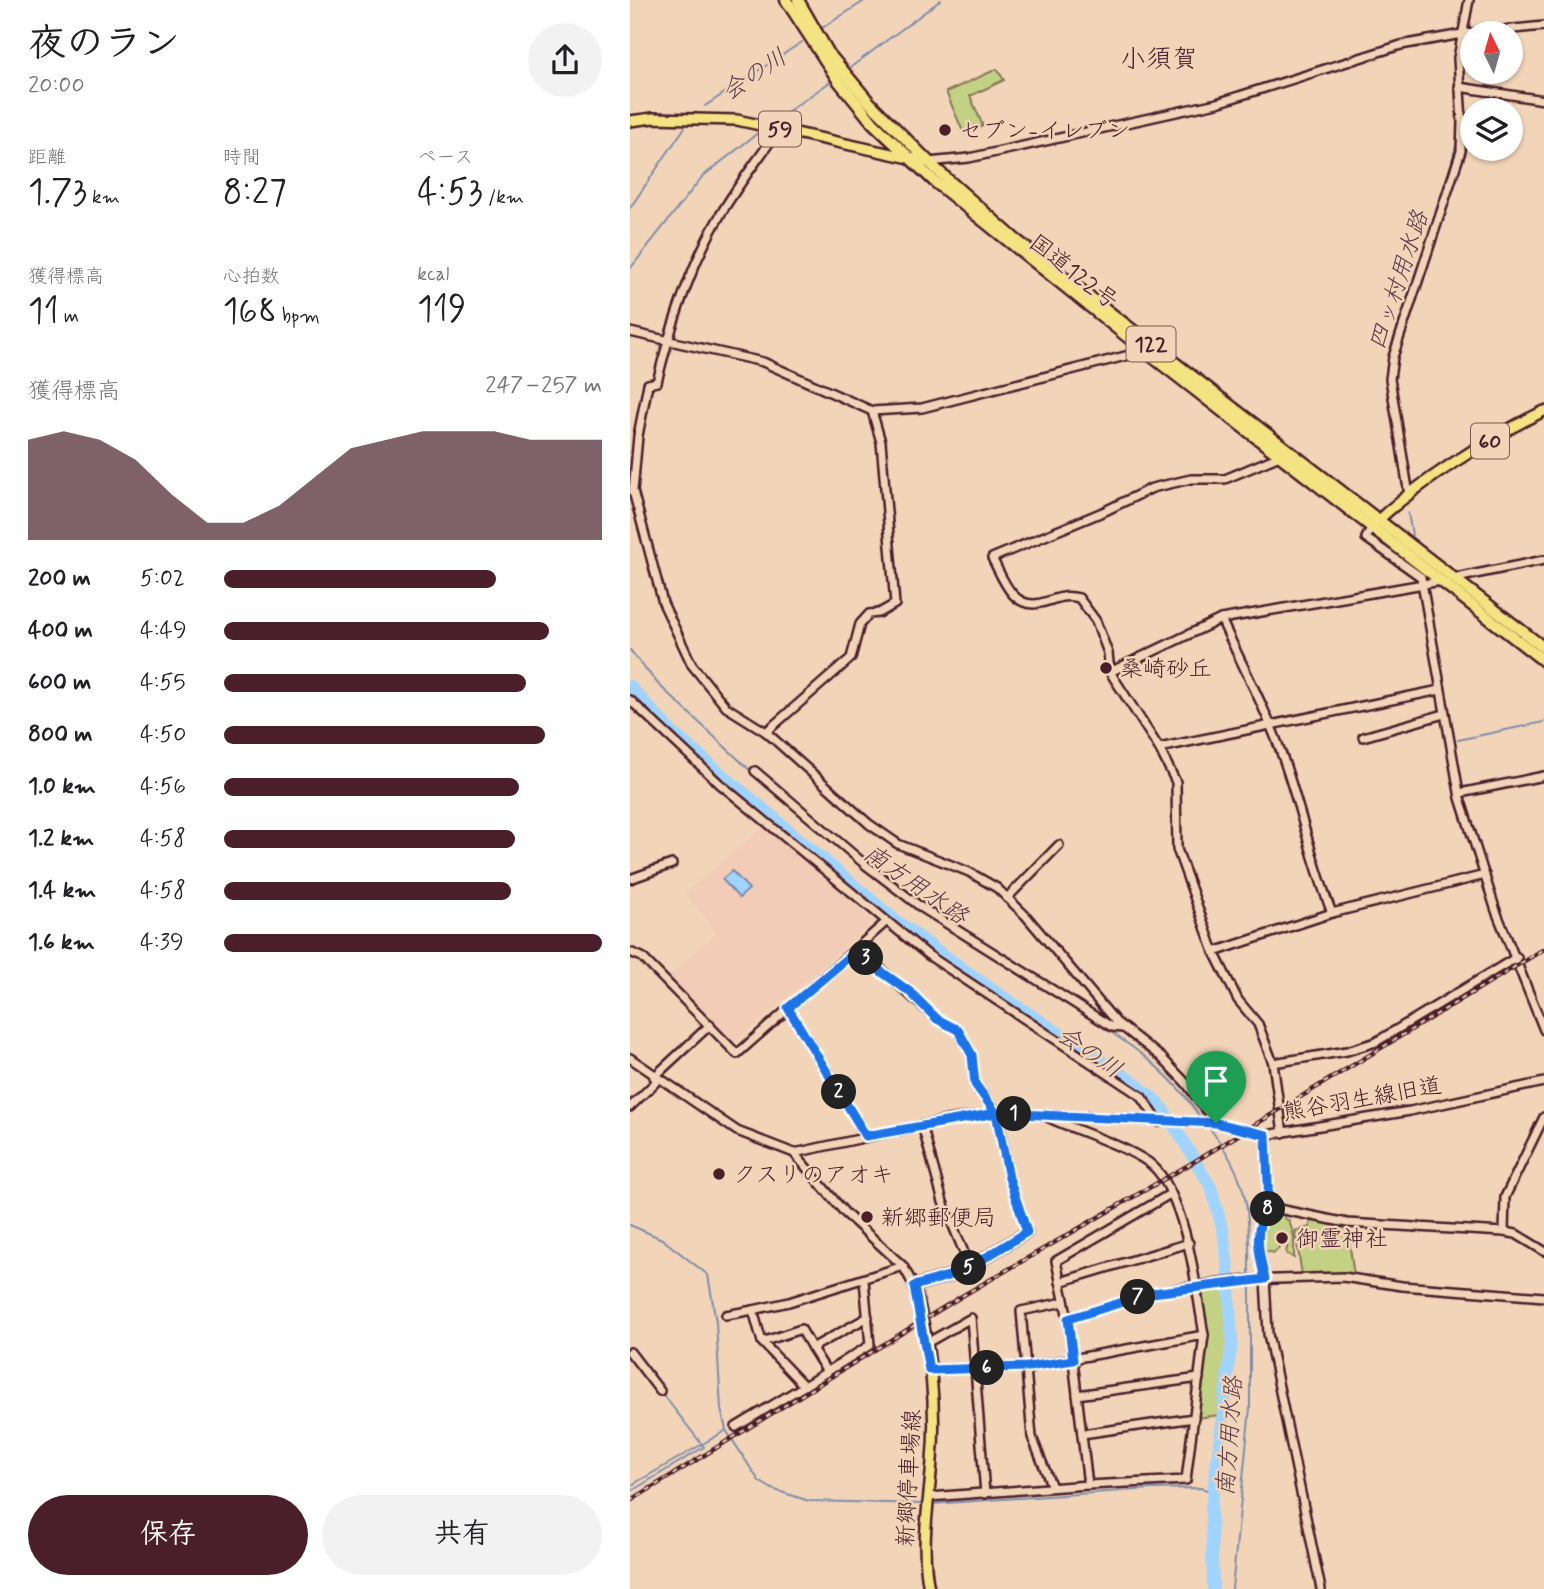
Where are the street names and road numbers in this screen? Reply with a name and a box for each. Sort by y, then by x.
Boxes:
road number: 59 [759,111,801,146]
street label: 国道122号 [1022,228,1123,317]
road number: 122 [1126,326,1176,362]
road number: 60 [1471,424,1509,458]
street label: 熊谷羽生線旧道 [1280,1071,1444,1129]
street label: 新郷停車場線 [891,1408,929,1548]

